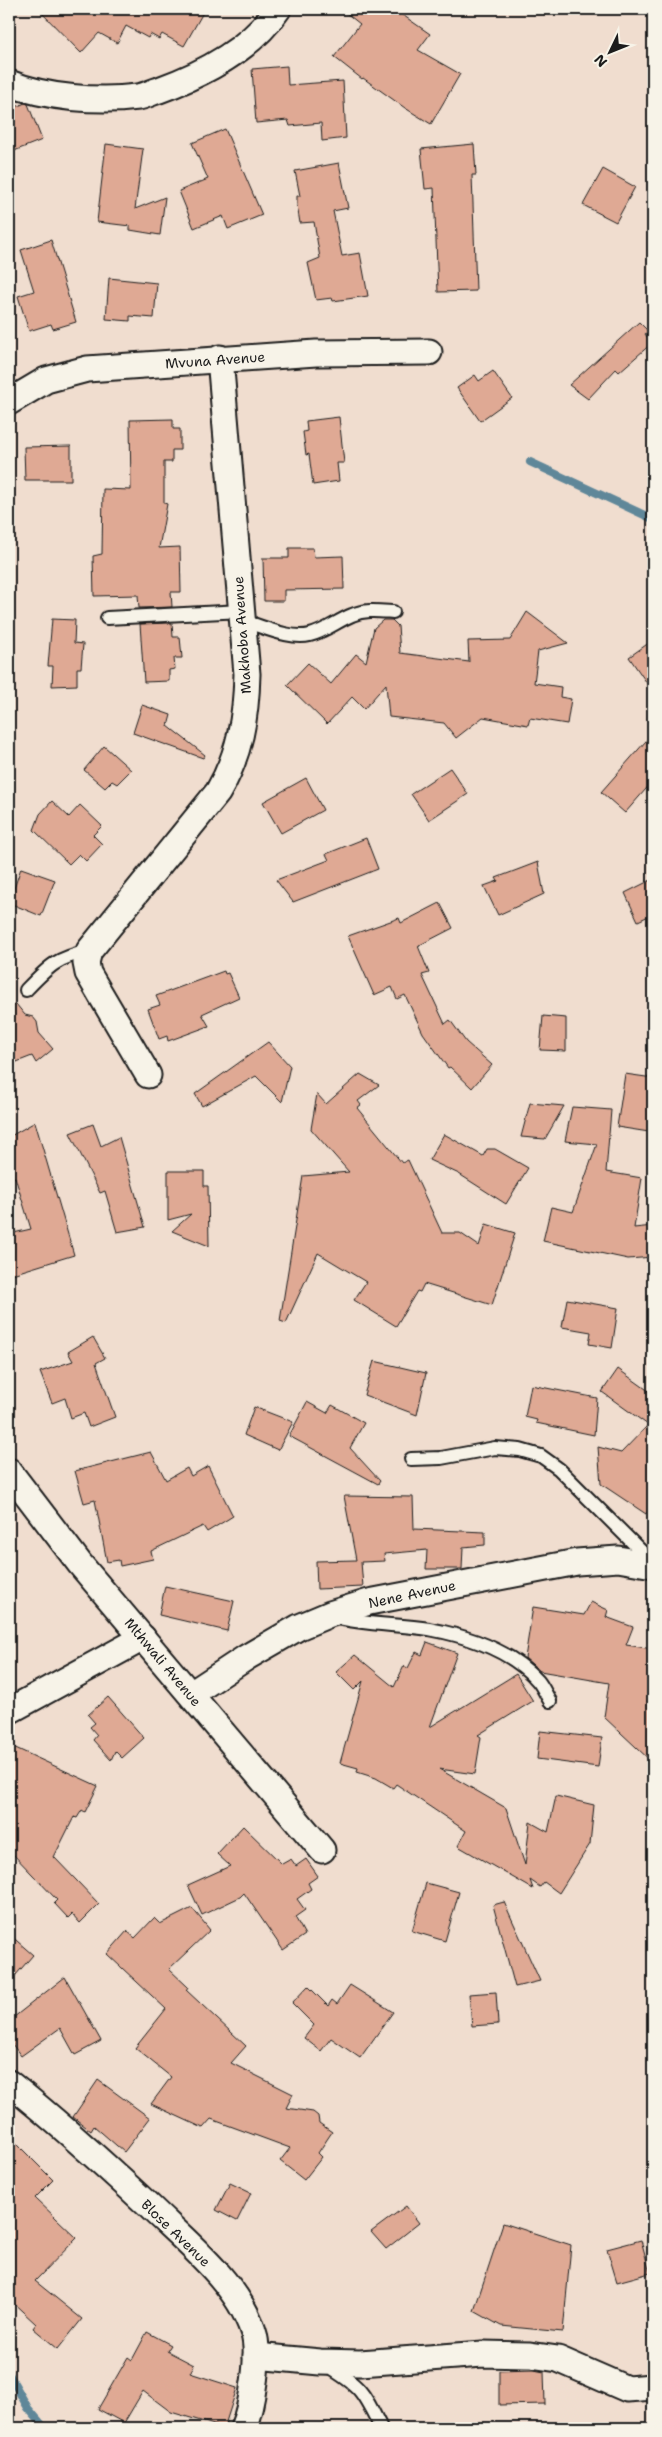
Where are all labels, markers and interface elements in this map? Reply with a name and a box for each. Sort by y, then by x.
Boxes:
north arrow [584,28,634,78]
text: N [590,51,611,71]
street label: Mvuna Avenue [164,348,266,372]
street label: Makhoba Avenue [229,576,255,694]
street label: Nene Avenue [367,1576,457,1612]
street label: Mthwali Avenue [121,1614,205,1710]
street label: Blose Avenue [137,2195,215,2271]

